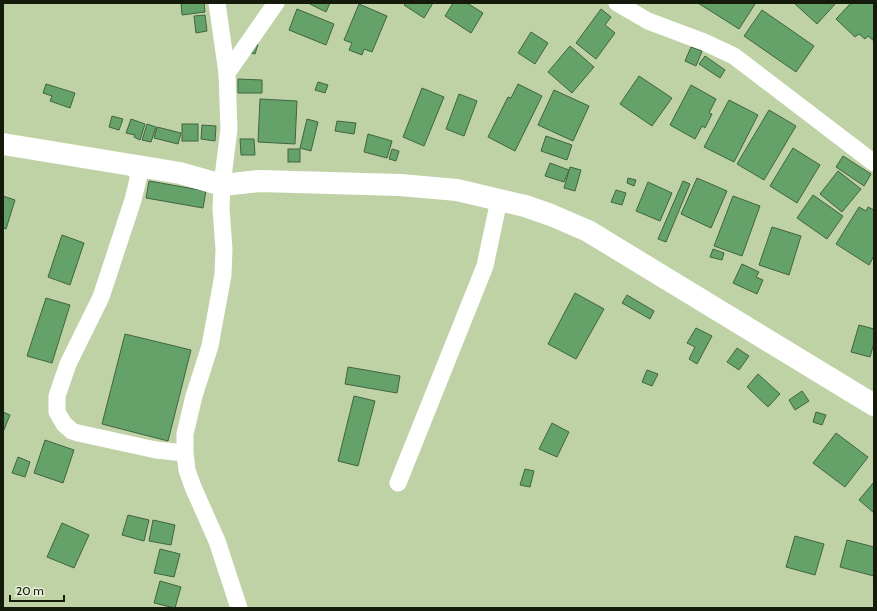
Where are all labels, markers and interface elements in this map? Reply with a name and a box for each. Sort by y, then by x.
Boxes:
scale bar [10,577,64,603]
text: 20 m [16,583,44,598]

